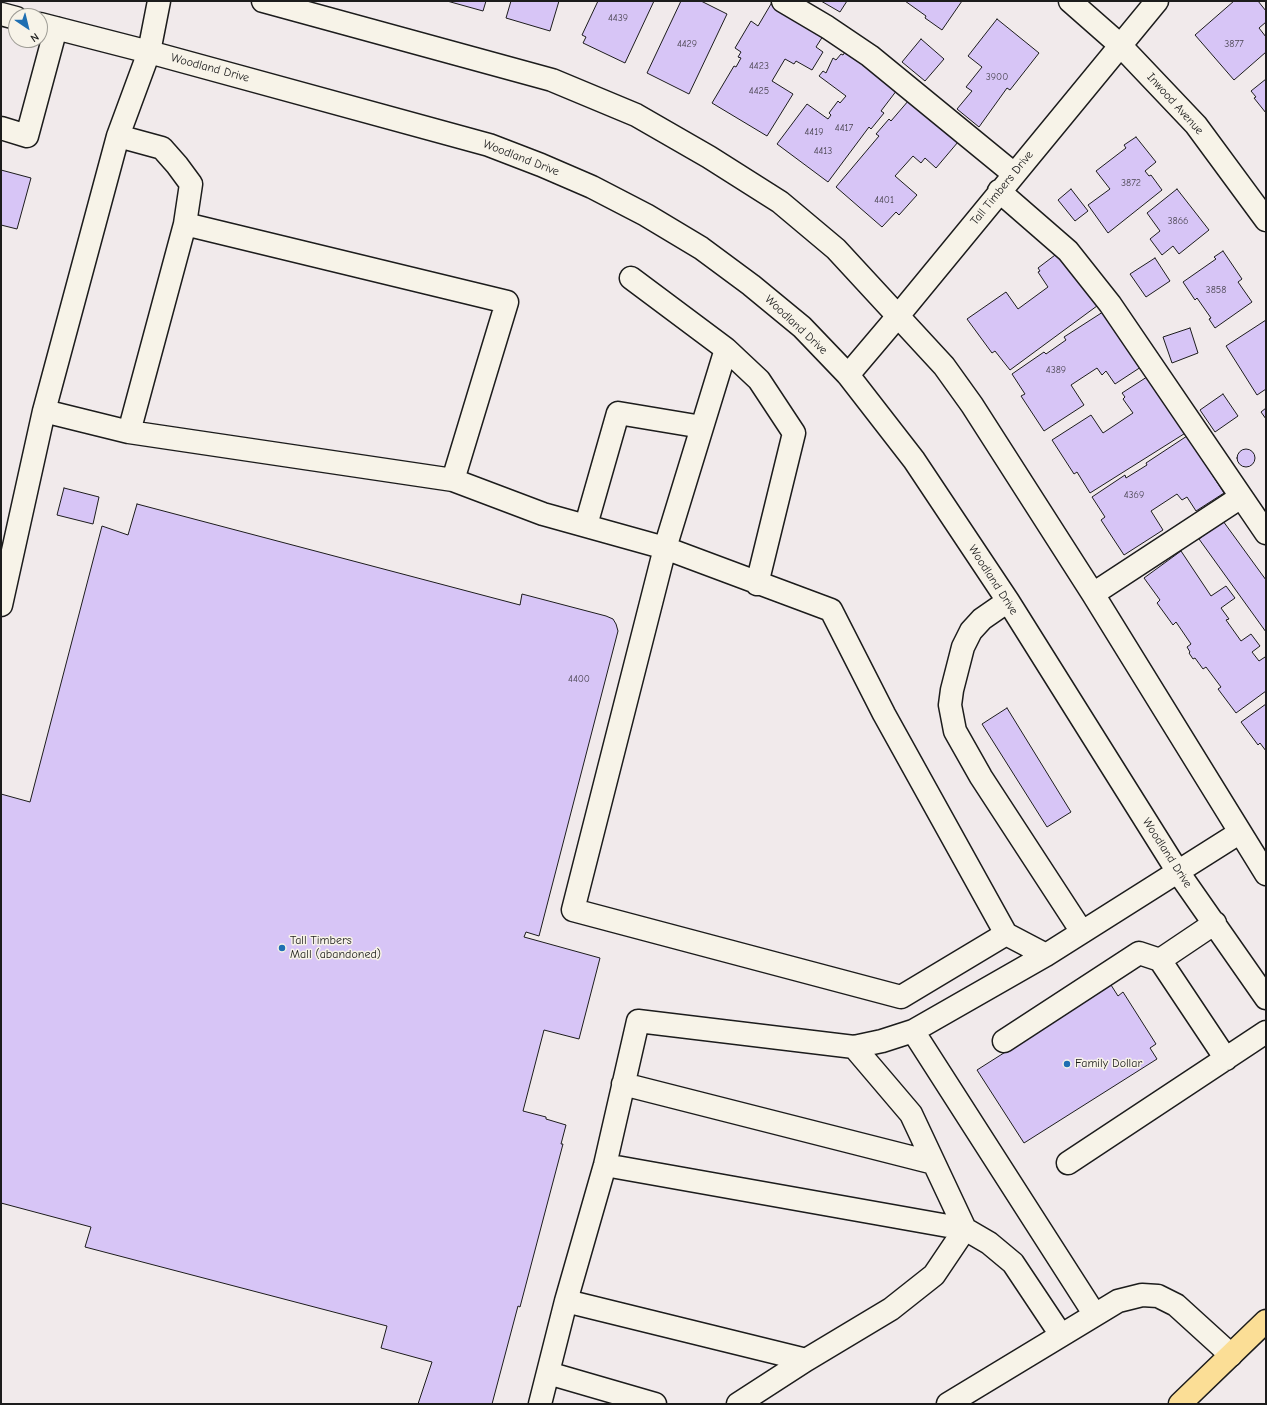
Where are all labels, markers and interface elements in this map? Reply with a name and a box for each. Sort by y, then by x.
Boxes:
north arrow [8,8,48,48]
house number: 4439 [608,12,628,24]
text: N [28,30,41,45]
house number: 4429 [677,38,697,50]
house number: 3877 [1224,38,1244,50]
street label: Woodland Drive [169,51,251,85]
house number: 4423 [749,60,769,72]
street label: Inwood Avenue [1144,70,1206,138]
house number: 3900 [986,71,1008,83]
house number: 4425 [749,85,769,97]
house number: 4417 [835,122,853,134]
house number: 4419 [805,126,823,138]
street label: Woodland Drive [481,137,561,179]
house number: 4413 [814,145,832,157]
street label: Tall Timbers Drive [968,148,1036,228]
house number: 3872 [1121,177,1141,189]
house number: 4401 [874,194,894,206]
house number: 3866 [1167,215,1189,227]
house number: 3858 [1206,284,1226,296]
street label: Woodland Drive [762,292,830,358]
house number: 4389 [1046,364,1066,376]
house number: 4369 [1124,489,1144,501]
street label: Woodland Drive [965,542,1021,618]
house number: 4400 [568,673,590,685]
street label: Woodland Drive [1139,815,1195,891]
place label: Tall Timbers Mall (abandoned) [290,934,381,962]
marker: Tall Timbers Mall (abandoned) [277,943,287,953]
place label: Family Dollar [1075,1057,1142,1071]
marker: Family Dollar [1062,1059,1072,1069]

